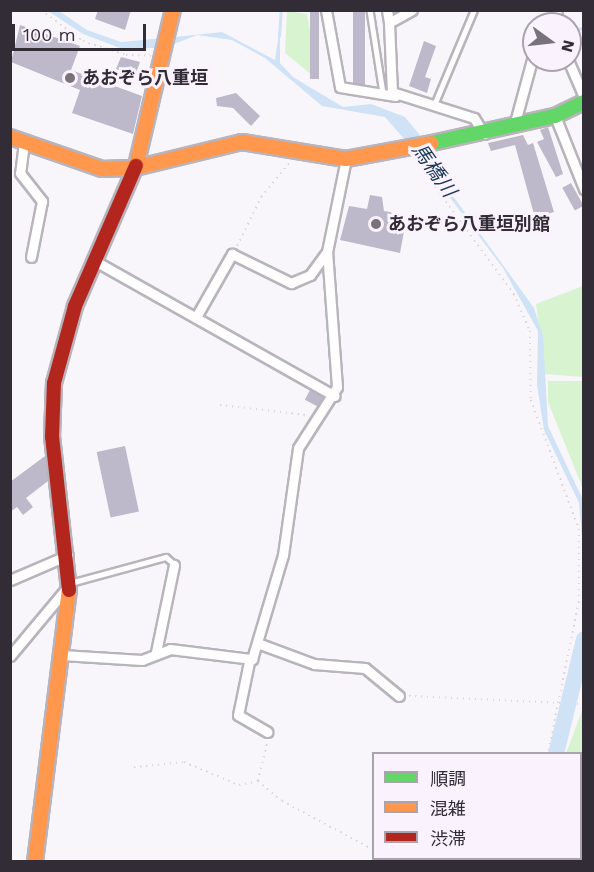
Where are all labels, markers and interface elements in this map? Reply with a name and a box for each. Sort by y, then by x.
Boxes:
scale bar [15,12,148,50]
north arrow [522,12,582,72]
text: 100 m [23,24,76,45]
text: N [557,38,579,54]
place label: あおぞら八重垣 [82,67,208,89]
marker: あおぞら八重垣 [63,71,77,85]
water label: 馬橋川 [407,139,461,201]
place label: あおぞら八重垣別館 [388,213,550,235]
marker: あおぞら八重垣別館 [369,217,383,231]
legend [372,752,582,860]
text: 順調 [430,768,466,789]
text: 混雑 [430,798,466,819]
text: 渋滞 [430,828,466,849]

